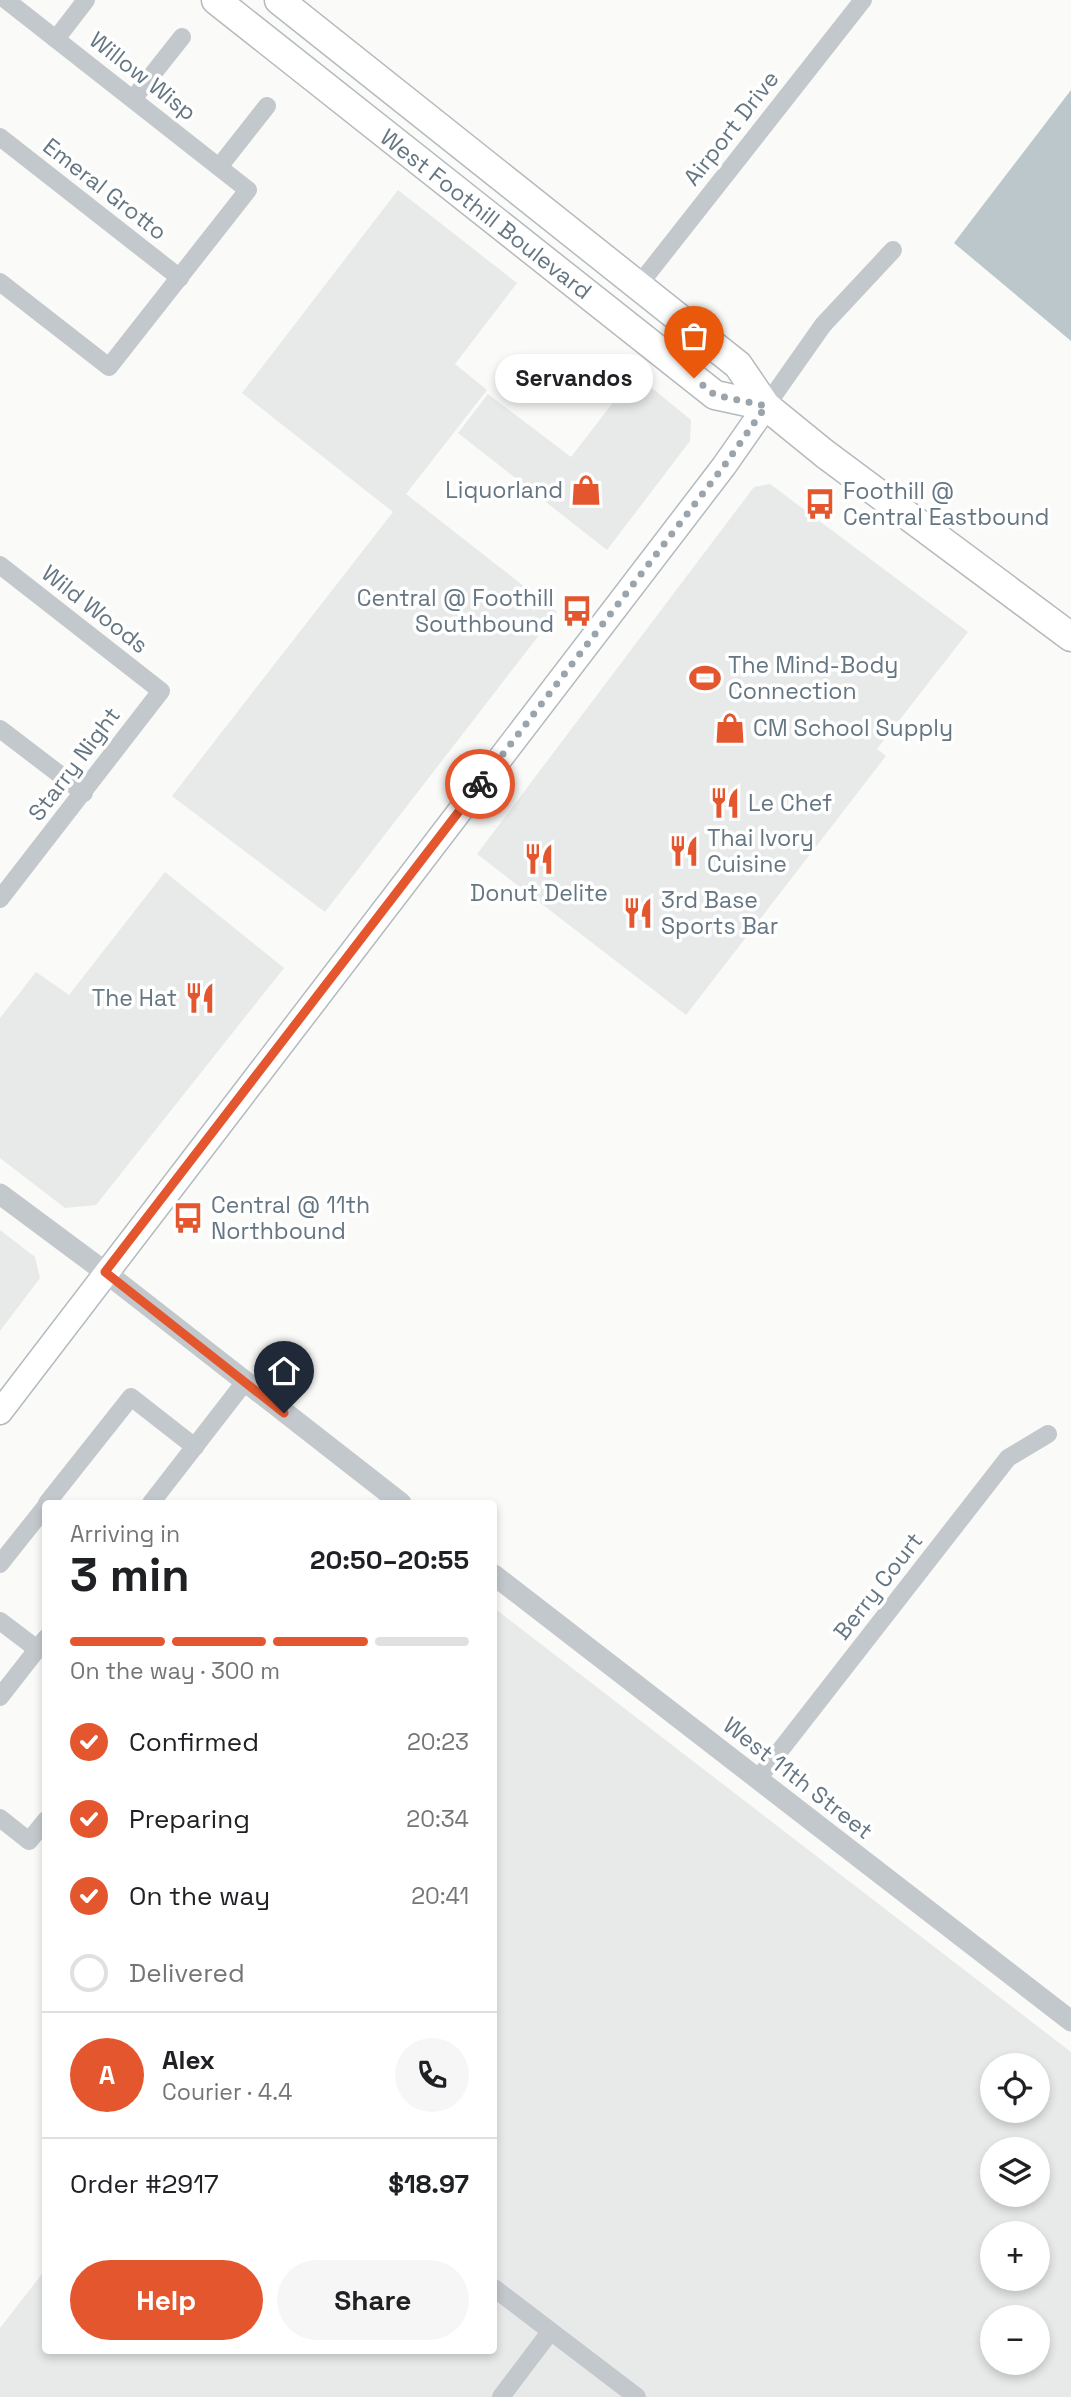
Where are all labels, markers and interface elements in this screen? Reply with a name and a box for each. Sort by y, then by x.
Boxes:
street label: Willow Wisp [83,25,203,127]
street label: Airport Drive [677,64,785,192]
street label: West Foothill Boulevard [374,122,598,306]
street label: Emeral Grotto [37,131,173,247]
pin [664,306,724,378]
icon: bag [675,317,713,355]
callout: Servandos [494,354,652,402]
text: Servandos [516,363,632,393]
shop icon: Liquorland [569,473,603,507]
place label: Liquorland [445,475,563,505]
place label: Foothill @ Central Eastbound [843,476,1049,532]
bus stop icon: Foothill @ Central Eastbound [803,487,837,521]
street label: Wild Woods [36,558,154,660]
place label: Central @ Foothill Southbound [357,583,554,639]
bus stop icon: Central @ Foothill Southbound [560,594,594,628]
place label: The Mind-Body Connection [728,650,898,706]
sports icon: The Mind-Body Connection [688,661,722,695]
street label: Starry Night [21,701,127,827]
shop icon: CM School Supply [713,711,747,745]
place label: CM School Supply [753,713,953,743]
courier [445,749,515,819]
icon: bike [461,765,499,803]
restaurant icon: Le Chef [708,786,742,820]
place label: Le Chef [748,788,832,818]
place label: Thai Ivory Cuisine [707,823,814,879]
restaurant icon: Thai Ivory Cuisine [667,834,701,868]
restaurant icon: Donut Delite [522,842,556,876]
place label: Donut Delite [470,878,608,908]
place label: 3rd Base Sports Bar [661,885,779,941]
restaurant icon: 3rd Base Sports Bar [621,896,655,930]
restaurant icon: The Hat [183,981,217,1015]
place label: The Hat [92,983,177,1013]
place label: Central @ 11th Northbound [211,1190,370,1246]
bus stop icon: Central @ 11th Northbound [171,1201,205,1235]
pin [254,1341,314,1413]
icon: home [265,1352,303,1390]
text: Arriving in [70,1519,180,1549]
street label: Berry Court [827,1526,929,1646]
text: 20:50–20:55 [310,1543,469,1577]
text: 3 min [70,1546,190,1604]
text: On the way · 300 m [70,1656,280,1686]
street label: West 11th Street [717,1710,879,1846]
icon: check [70,1723,108,1761]
text: Confirmed [129,1725,259,1759]
text: 20:23 [407,1727,469,1757]
icon: check [70,1800,108,1838]
text: Preparing [129,1802,250,1836]
text: 20:34 [406,1804,469,1834]
icon: check [70,1877,108,1915]
text: On the way [129,1879,270,1913]
text: 20:41 [411,1881,469,1911]
text: Delivered [129,1956,245,1990]
button: phone [395,2038,469,2112]
text: Alex [162,2043,215,2077]
map controls [980,2053,1050,2375]
button: locate [980,2053,1050,2123]
text: A [99,2058,115,2092]
text: Courier · 4.4 [162,2077,292,2107]
button: layers [980,2137,1050,2207]
text: Order #2917 [70,2167,219,2201]
text: $18.97 [388,2167,469,2201]
button: + [980,2221,1050,2291]
button: Help [70,2260,263,2340]
button: Share [277,2260,469,2340]
button: − [980,2305,1050,2375]

